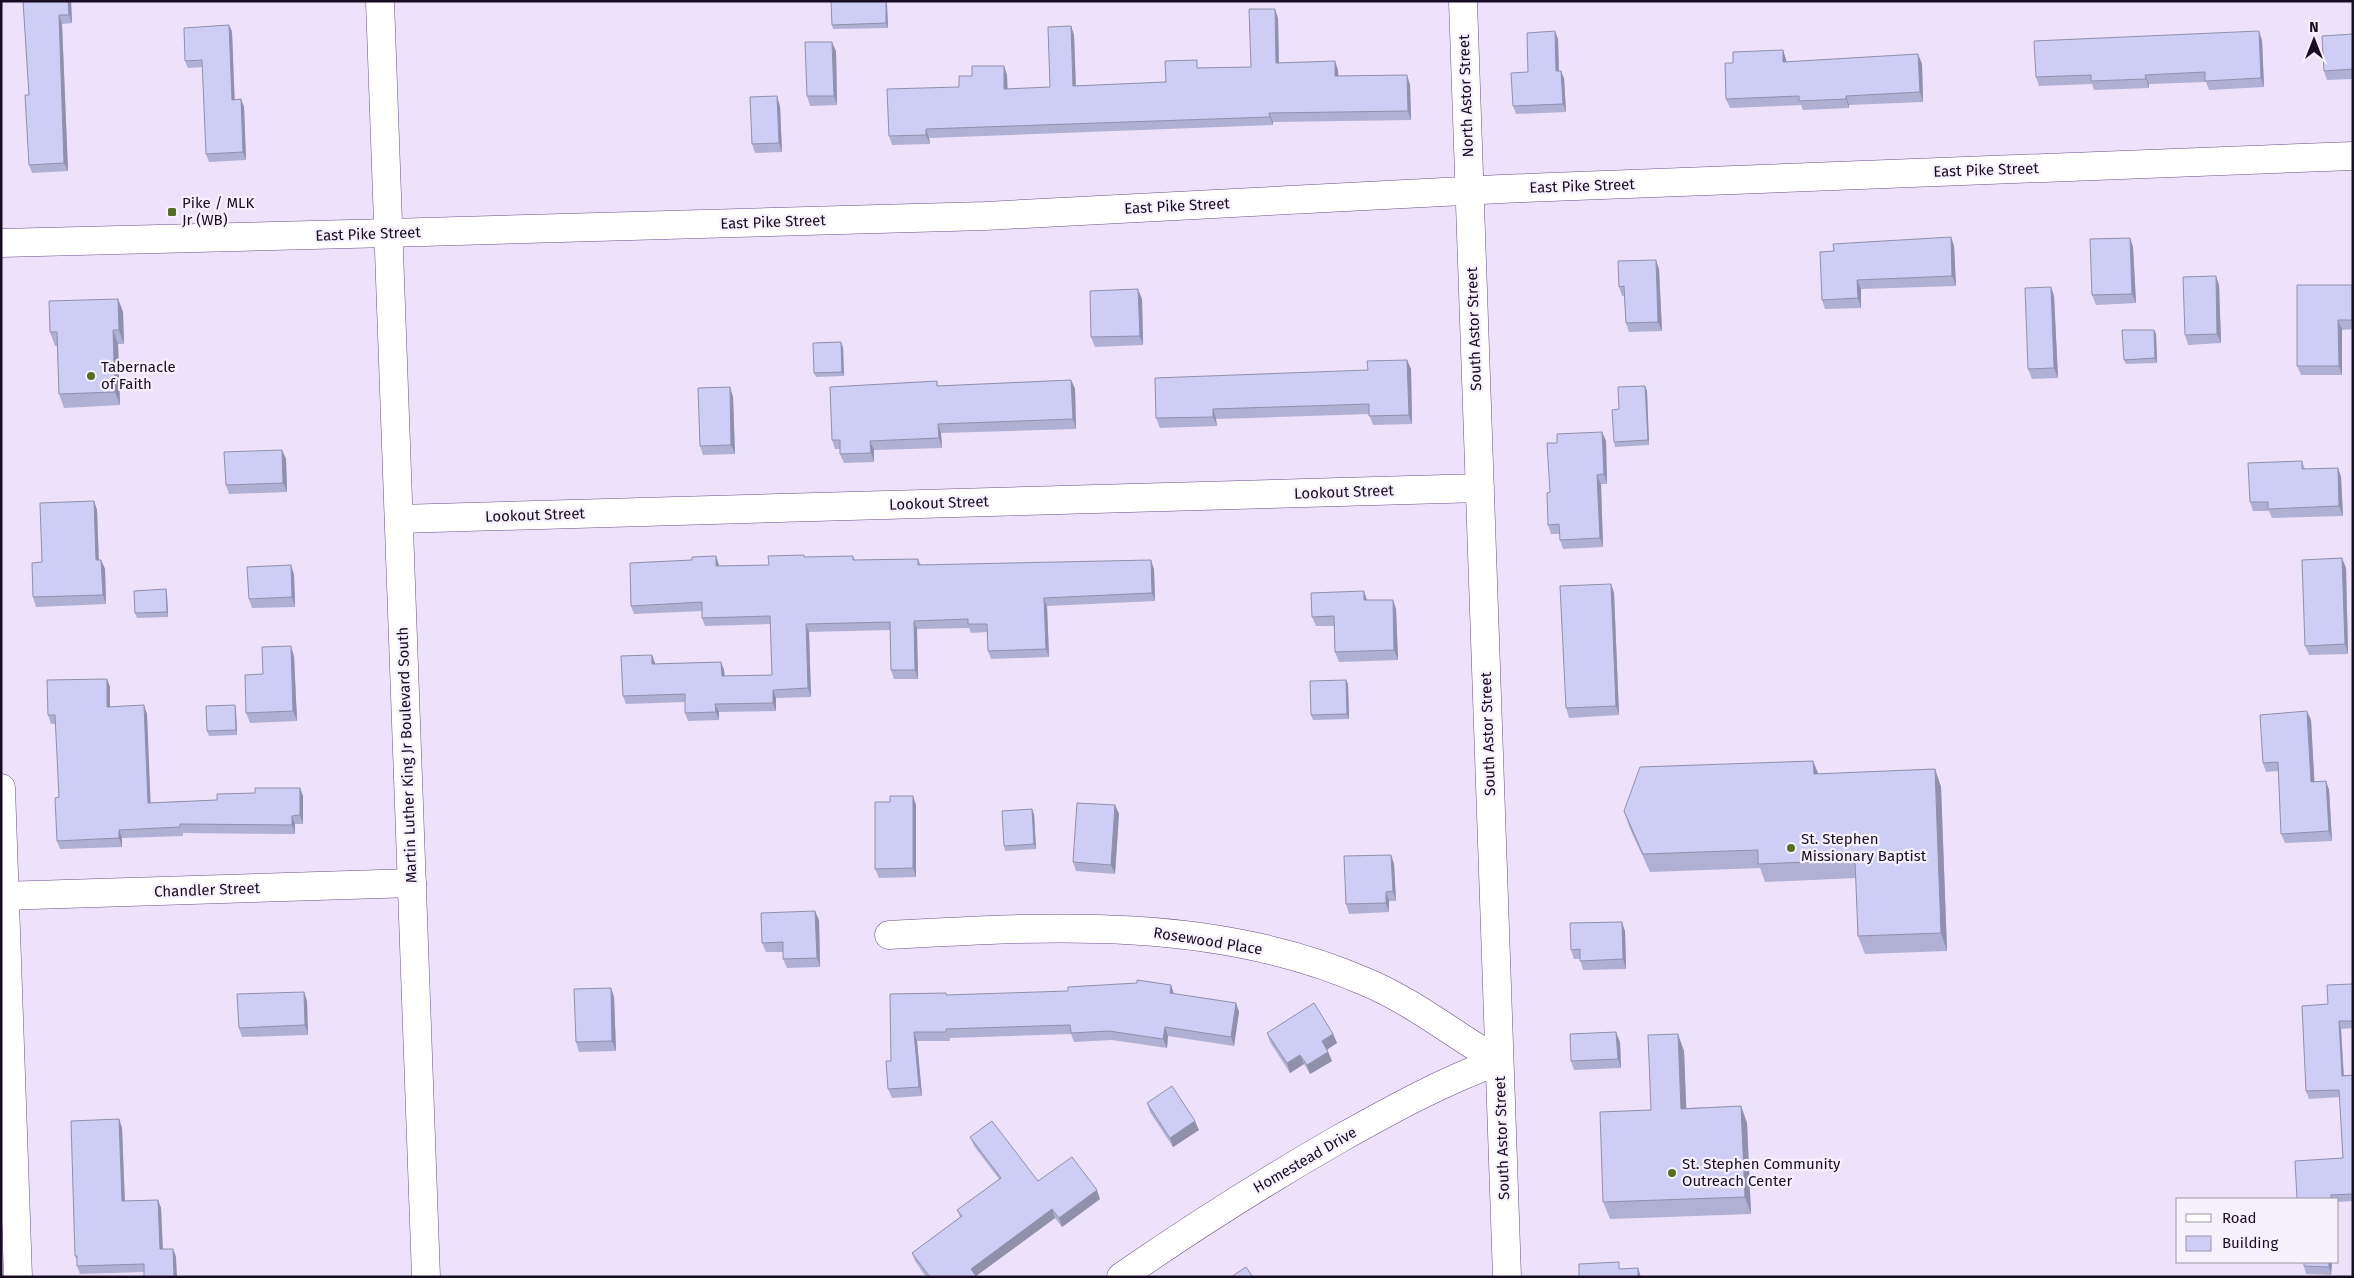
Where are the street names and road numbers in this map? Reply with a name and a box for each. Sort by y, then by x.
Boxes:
street label: North Astor Street [1455,34,1477,158]
street label: East Pike Street [1933,159,2040,181]
street label: East Pike Street [1529,175,1636,197]
street label: East Pike Street [1124,194,1231,218]
street label: East Pike Street [720,211,827,233]
street label: East Pike Street [315,223,422,245]
street label: South Astor Street [1463,266,1485,391]
street label: Lookout Street [1294,481,1395,503]
street label: Lookout Street [889,492,990,514]
street label: Lookout Street [485,504,586,526]
street label: Martin Luther King Jr Boulevard South [394,626,420,884]
street label: South Astor Street [1477,671,1499,796]
street label: Chandler Street [154,879,261,901]
street label: Rosewood Place [1152,923,1264,959]
street label: South Astor Street [1491,1075,1513,1200]
street label: Homestead Drive [1250,1123,1360,1197]

